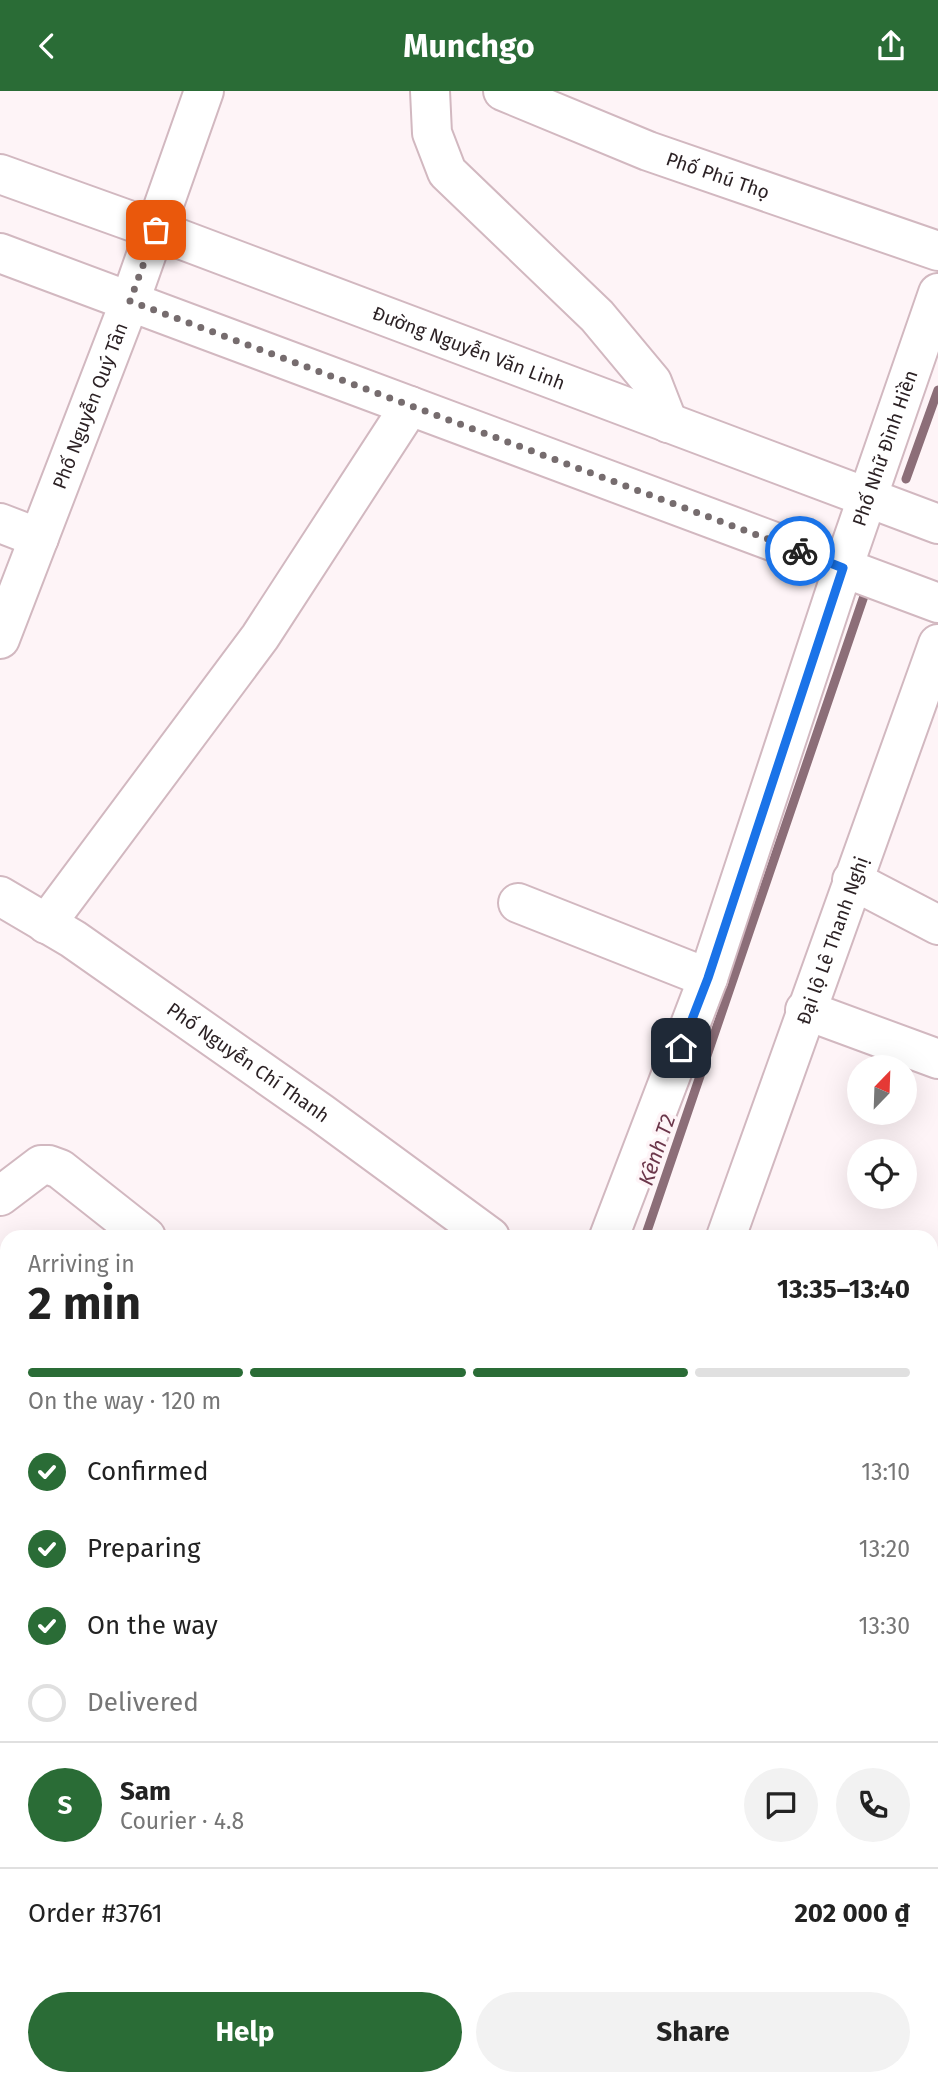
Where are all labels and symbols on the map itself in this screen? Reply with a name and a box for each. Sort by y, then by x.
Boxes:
street label: Phố Phú Thọ [663,147,773,204]
pin [126,200,186,260]
street label: Đường Nguyễn Văn Linh [369,301,568,395]
street label: Phố Nguyễn Quý Tân [48,319,133,492]
street label: Phố Nhữ Đình Hiền [847,367,923,529]
courier [765,516,835,586]
street label: Đại lộ Lê Thanh Nghị [792,853,873,1028]
street label: Phố Nguyễn Chí Thanh [162,998,334,1127]
pin [651,1018,711,1078]
north arrow [847,1055,917,1125]
water label: Kênh T2 [633,1111,681,1189]

